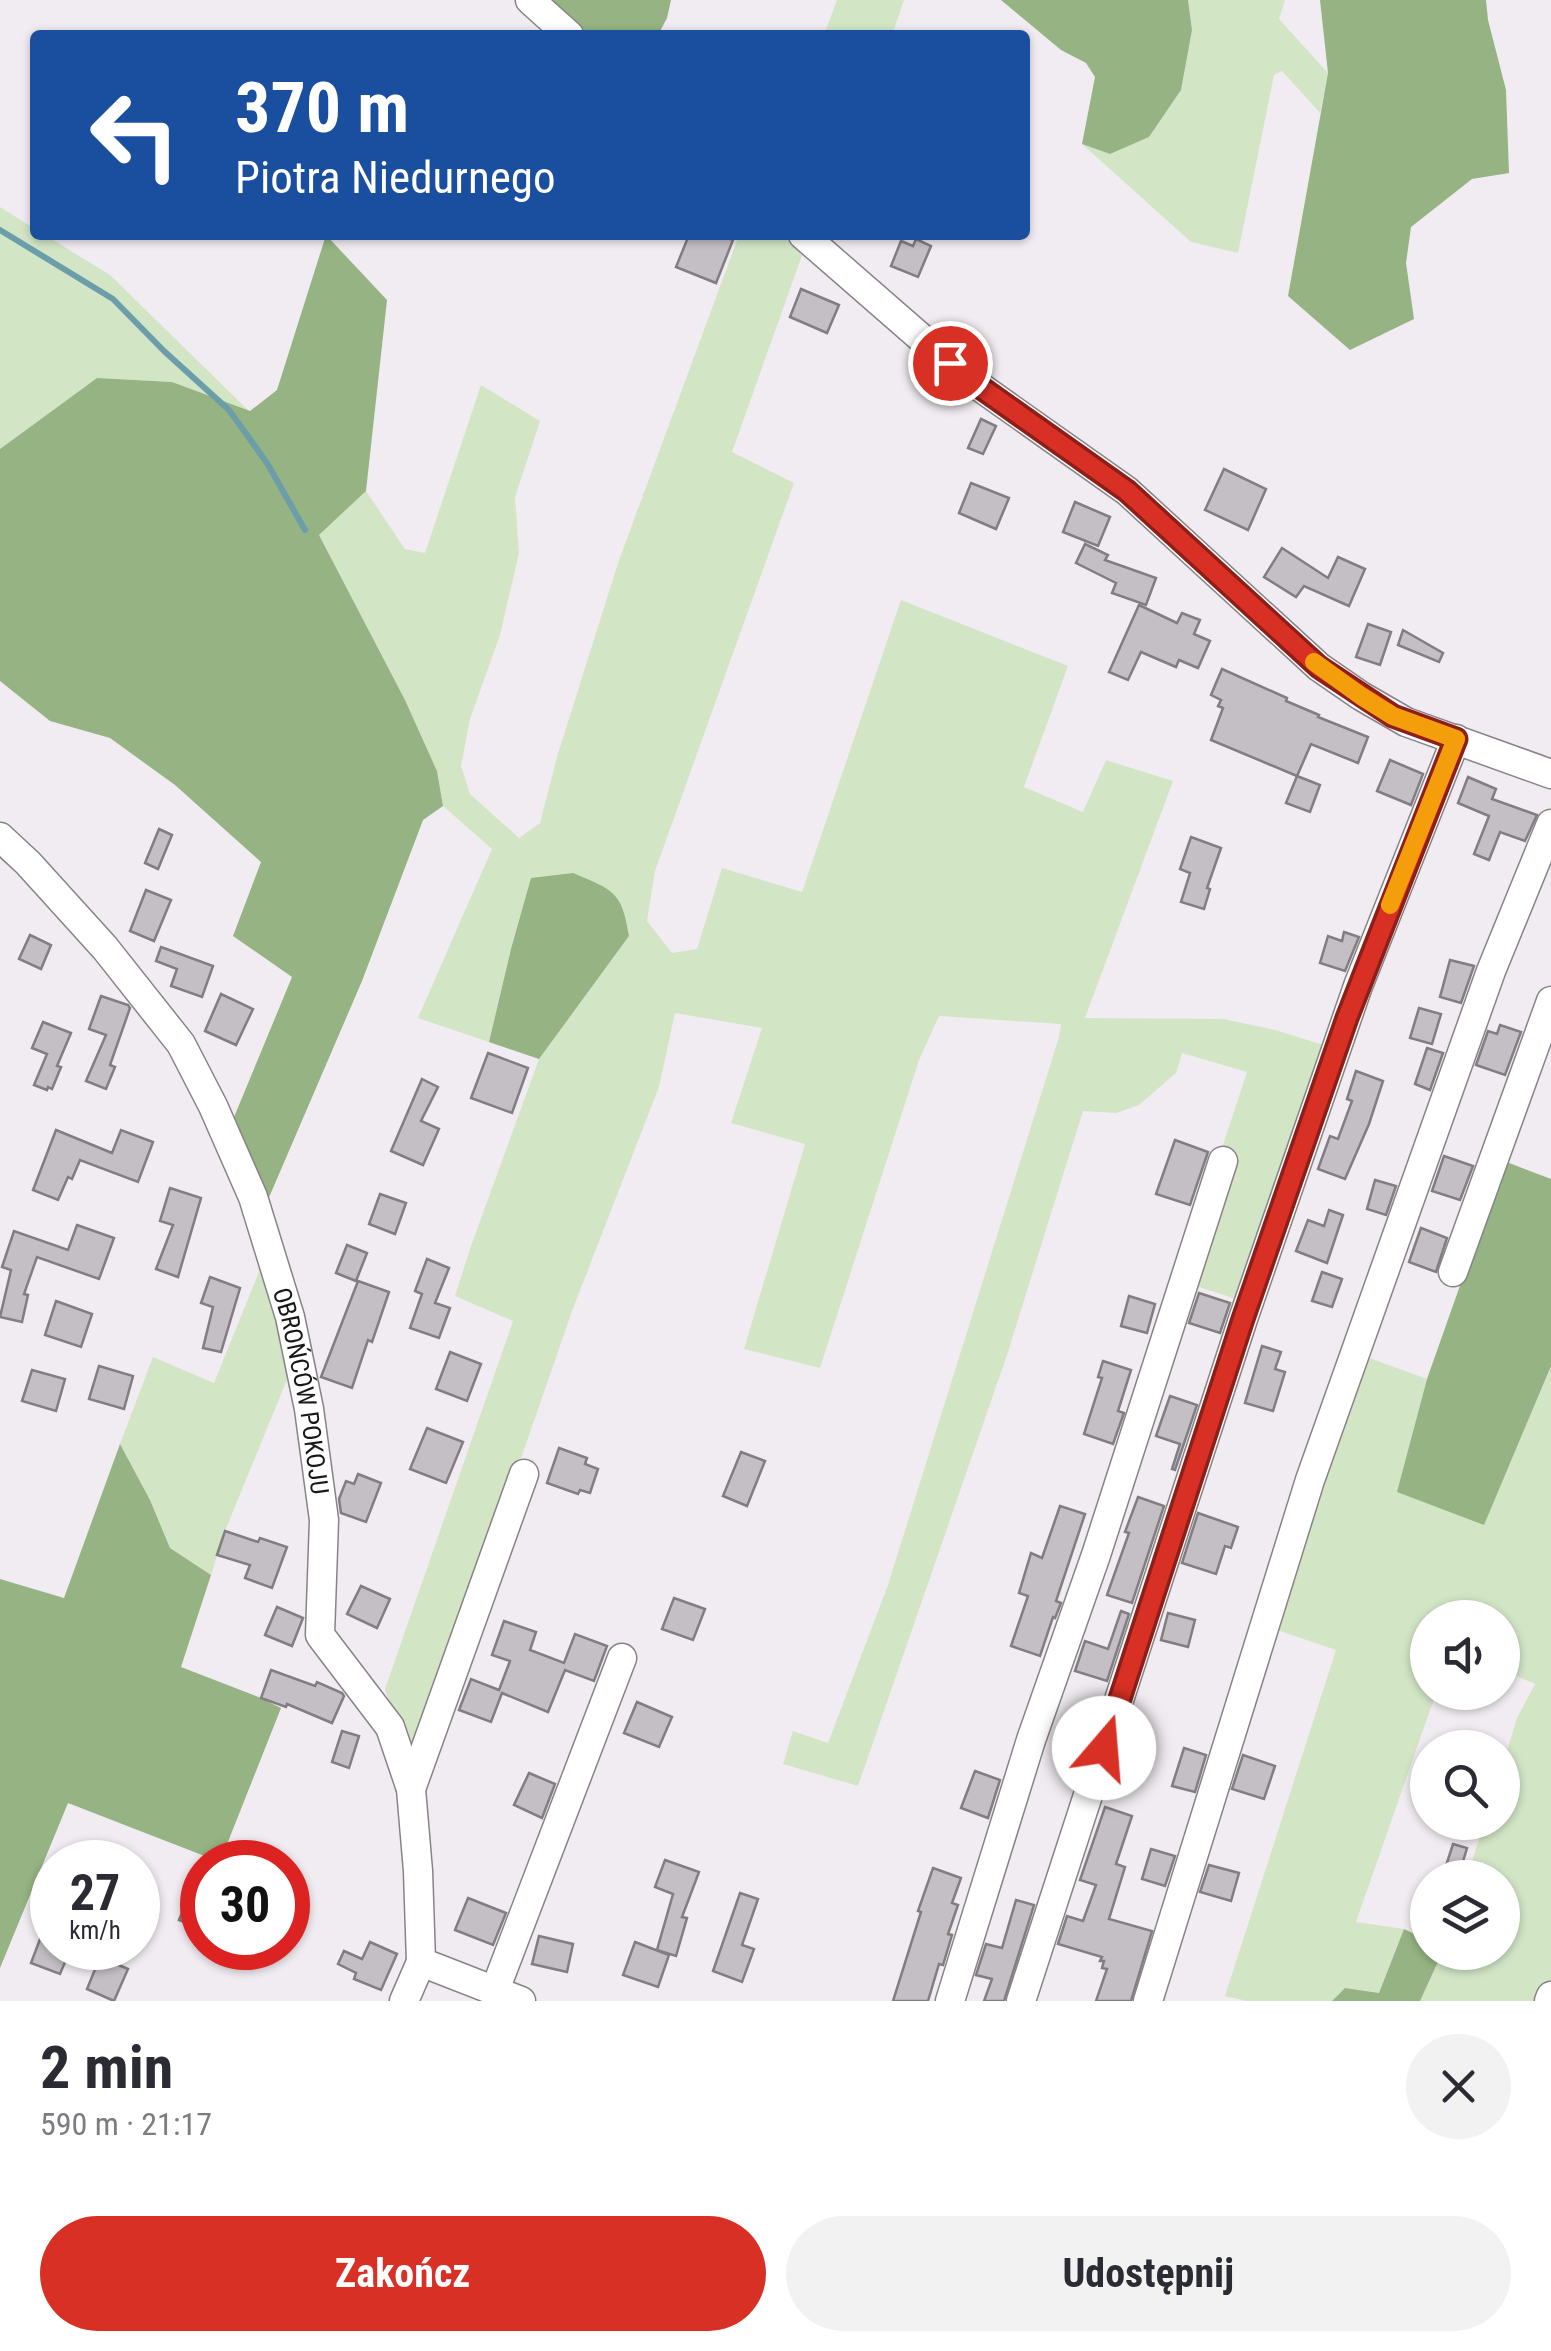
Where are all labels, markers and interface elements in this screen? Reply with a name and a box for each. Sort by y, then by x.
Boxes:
text: 370 m [235,67,409,149]
icon: left [70,70,200,200]
text: Piotra Niedurnego [235,151,556,204]
pin [908,321,993,406]
icon: arrive [923,336,978,391]
street label: OBROŃCÓW POKOJU [267,1284,334,1496]
map controls [1410,1600,1520,1970]
button: sound [1410,1600,1520,1710]
position arrow [1052,1696,1156,1800]
button: search [1410,1730,1520,1840]
speed limit sign: 30 [180,1840,310,1970]
button: layers [1410,1860,1520,1970]
text: 27 [70,1864,120,1922]
text: km/h [69,1916,121,1945]
text: 2 min [40,2032,173,2103]
button: close [1406,2034,1511,2139]
text: 590 m · 21:17 [40,2105,212,2143]
button: Zakończ [40,2216,766,2331]
button: Udostępnij [786,2216,1511,2331]

